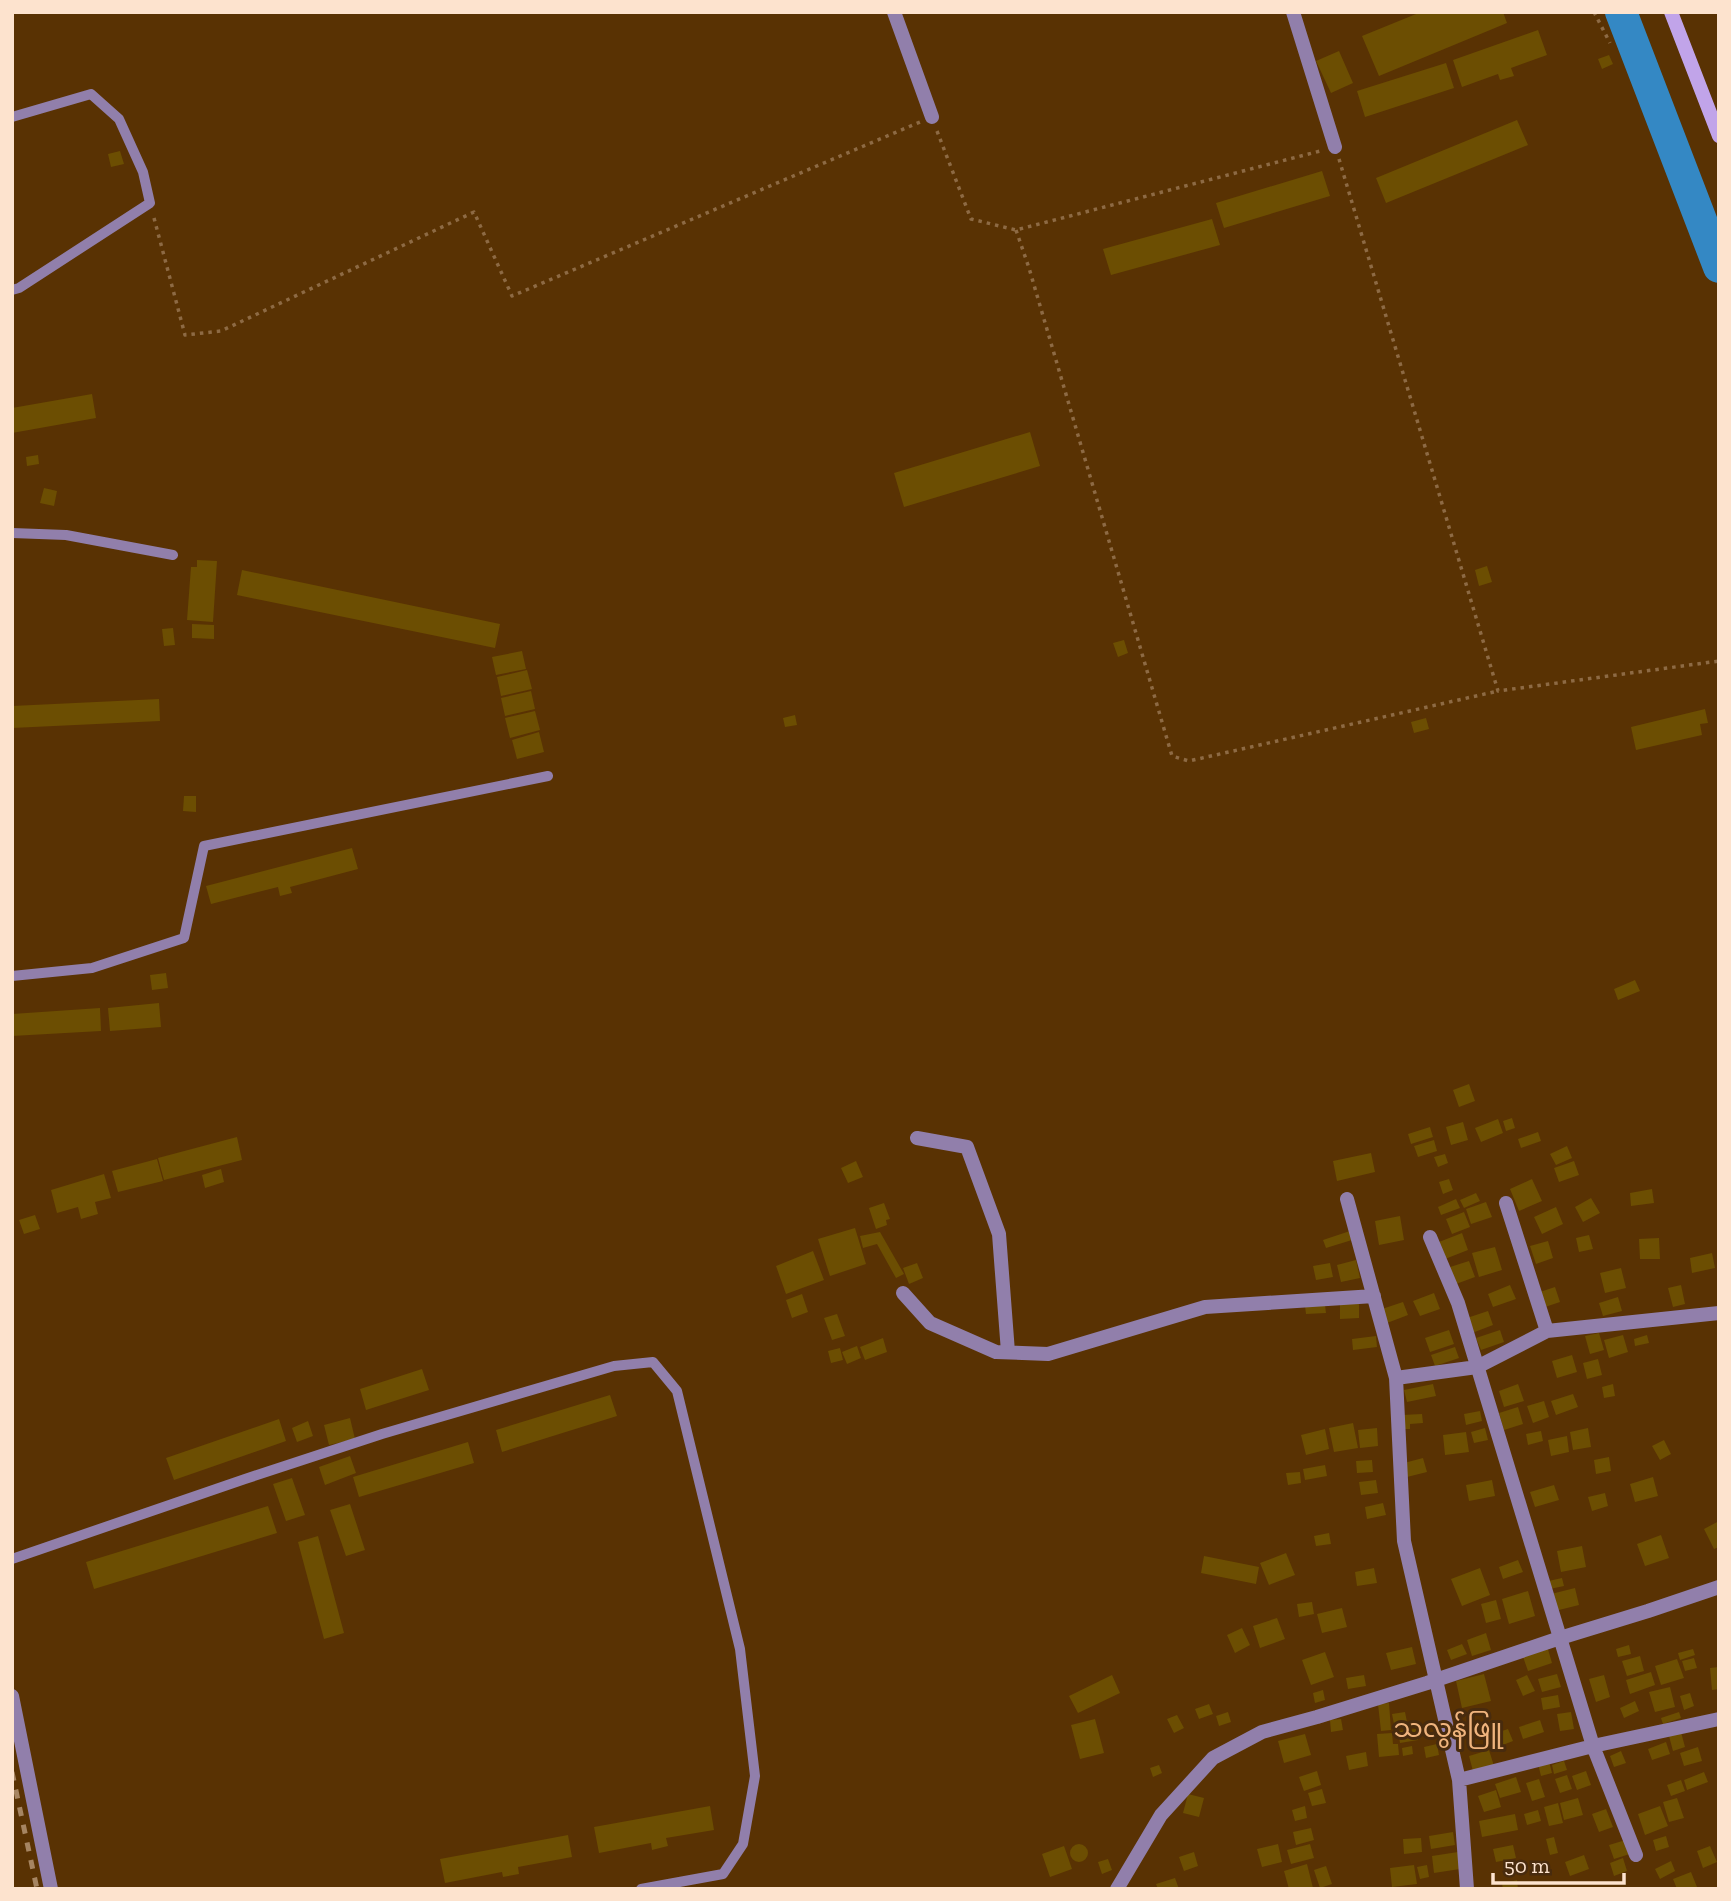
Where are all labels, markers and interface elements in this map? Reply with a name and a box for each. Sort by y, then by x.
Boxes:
district label: သလွန်ဖြူ [1394,1711,1503,1749]
scale bar [1493,1842,1624,1886]
text: 50 m [1504,1853,1550,1878]

